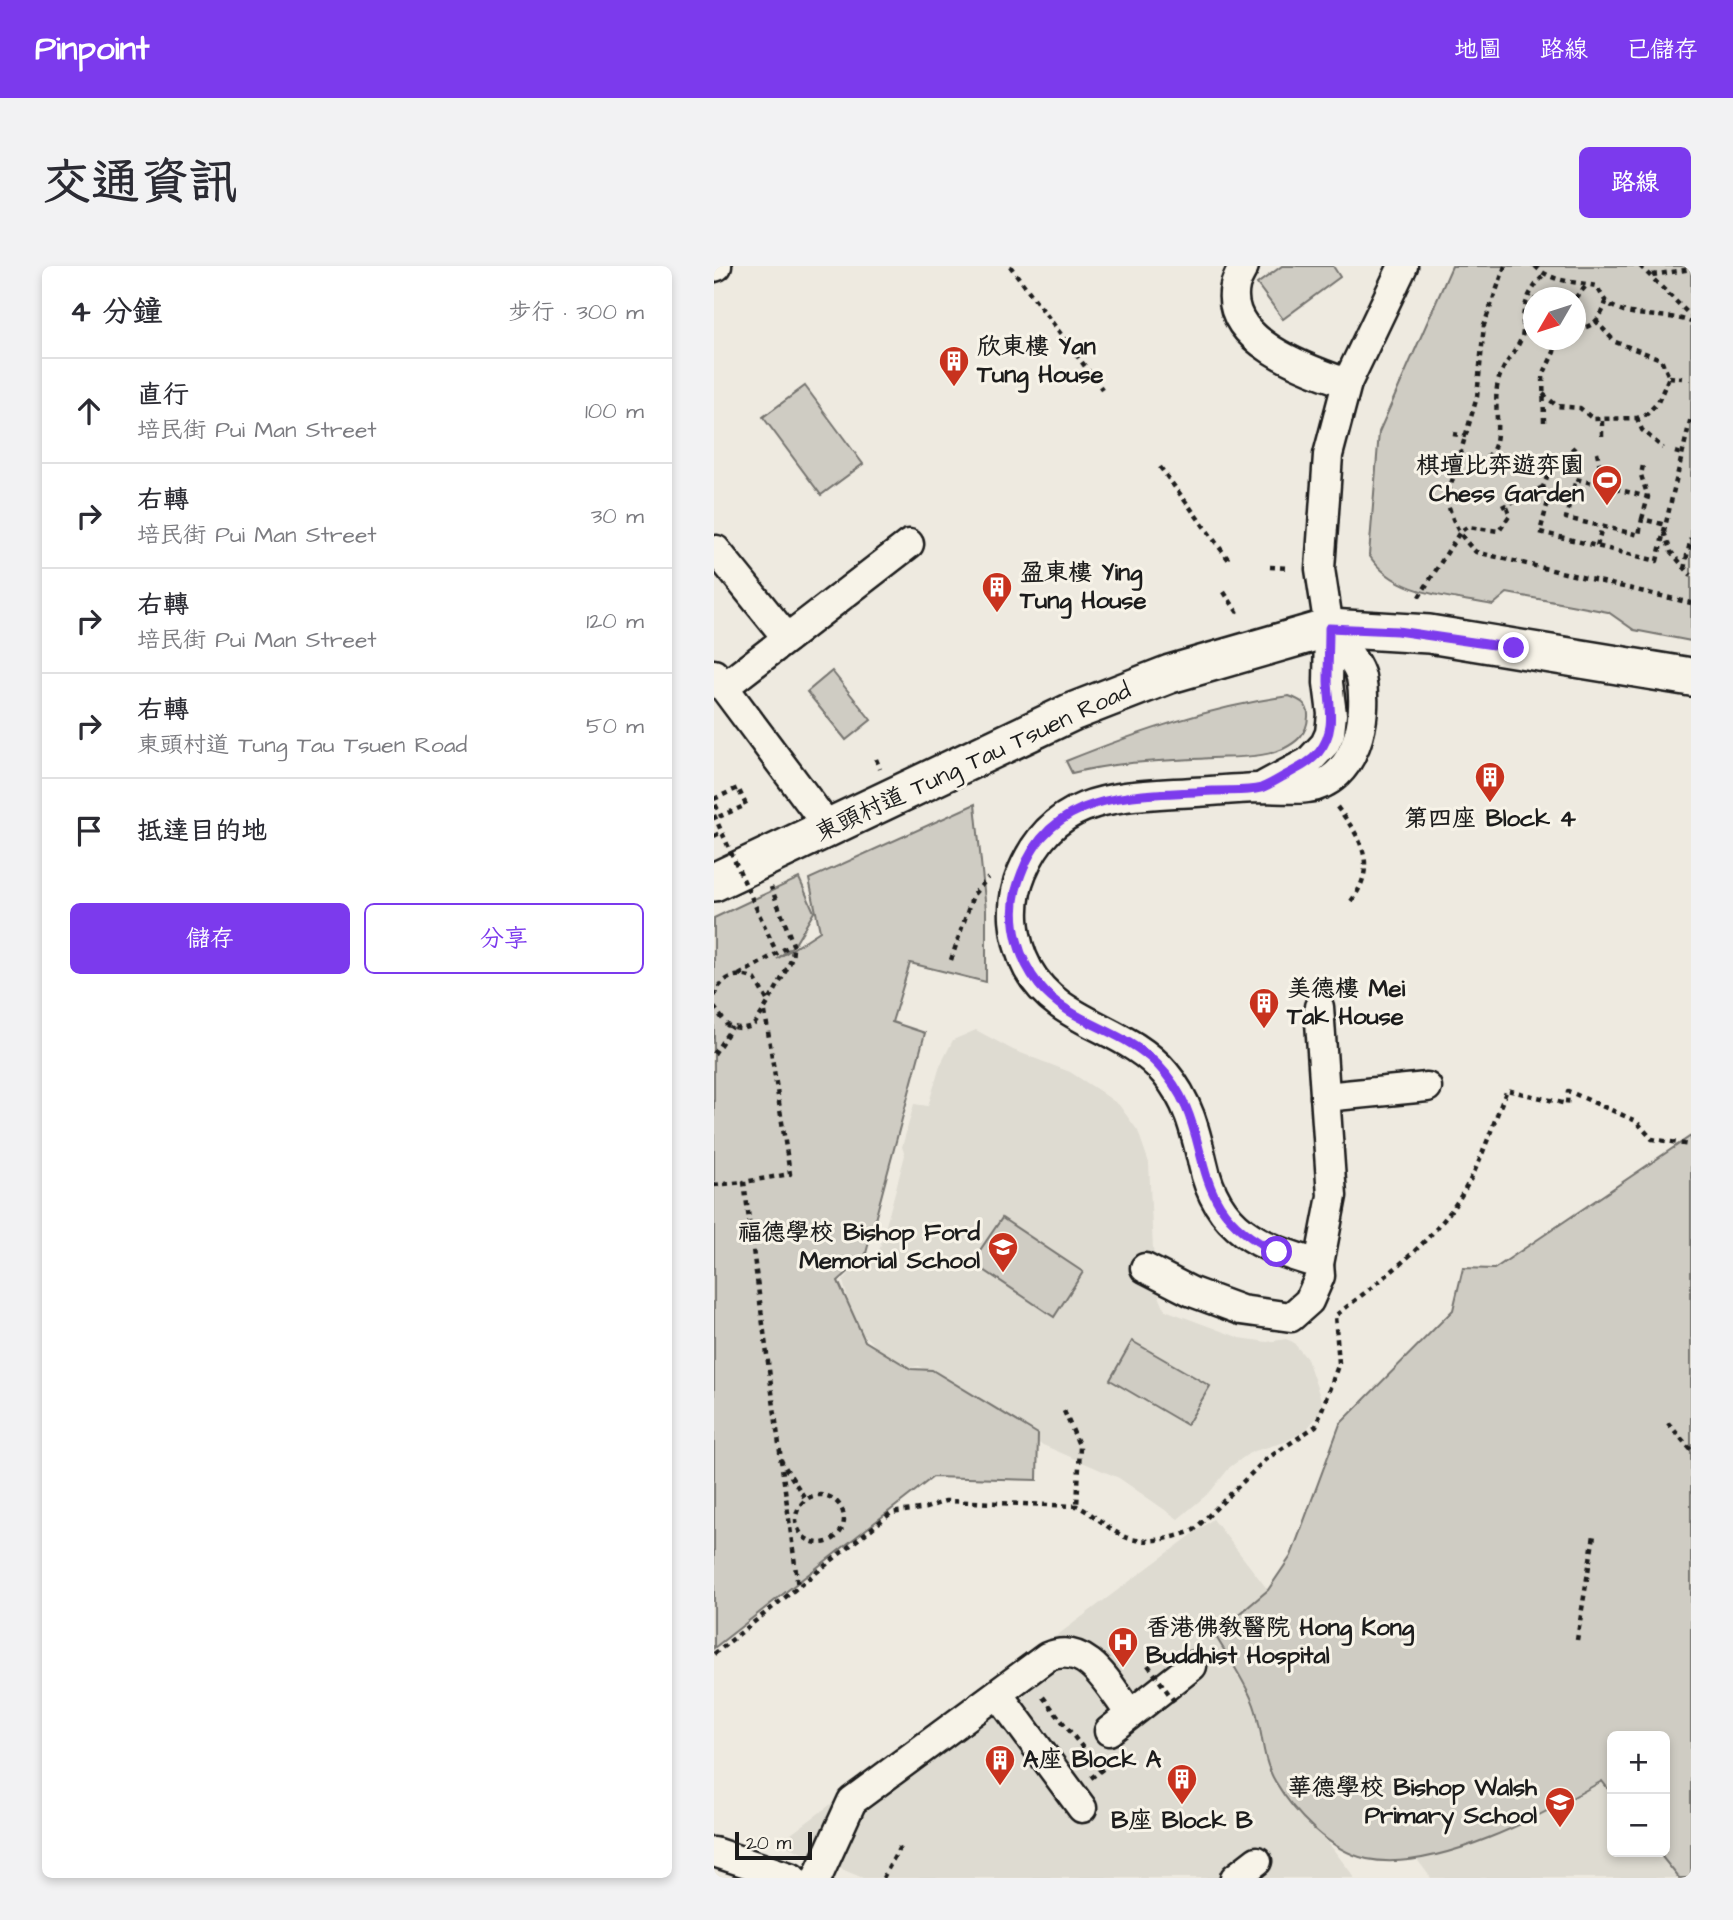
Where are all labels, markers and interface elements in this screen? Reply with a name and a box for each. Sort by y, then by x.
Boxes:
text: Pinpoint [35,26,149,72]
text: 地圖 [1454,33,1502,67]
text: 路線 [1540,33,1588,67]
text: 已儲存 [1626,33,1698,67]
button: 路線 [1579,147,1691,218]
text: 交通資訊 [42,150,238,218]
north arrow [1523,287,1586,350]
text: 4 分鐘 [70,291,162,333]
text: 步行 · 300 m [509,296,644,328]
place label: 欣東樓 Yan Tung House [976,330,1103,393]
building icon: 欣東樓 Yan Tung House [937,344,971,388]
text: 直行 [137,377,189,413]
icon: ahead [70,392,108,430]
text: 100 m [585,395,644,427]
text: 培民街 Pui Man Street [137,414,377,446]
place label: 棋壇比弈遊弈園 Chess Garden [1416,449,1584,511]
sports icon: 棋壇比弈遊弈園 Chess Garden [1590,463,1624,507]
text: 右轉 [137,482,189,518]
icon: right [70,497,108,535]
text: 30 m [591,500,644,532]
text: 培民街 Pui Man Street [137,519,377,551]
place label: 盈東樓 Ying Tung House [1019,556,1146,619]
building icon: 盈東樓 Ying Tung House [980,570,1014,614]
text: 右轉 [137,587,189,623]
icon: right [70,602,108,640]
text: 120 m [586,605,644,637]
text: 培民街 Pui Man Street [137,624,377,656]
route end [1498,632,1529,663]
street label: 東頭村道 Tung Tau Tsuen Road [810,674,1137,851]
text: 右轉 [137,692,189,728]
icon: right [70,707,108,745]
text: 50 m [586,710,644,742]
text: 東頭村道 Tung Tau Tsuen Road [137,729,467,761]
building icon: 第四座 Block 4 [1473,760,1507,804]
place label: 第四座 Block 4 [1404,802,1577,836]
icon: arrive [70,812,108,850]
text: 抵達目的地 [137,813,267,849]
button: 儲存 [70,903,350,974]
button: 分享 [364,903,644,974]
place label: 美德樓 Mei Tak House [1286,972,1405,1034]
building icon: 美德樓 Mei Tak House [1247,986,1281,1030]
place label: 福德學校 Bishop Ford Memorial School [738,1216,981,1278]
school or university icon: 福德學校 Bishop Ford Memorial School [986,1230,1020,1274]
route start [1261,1236,1292,1267]
place label: 香港佛教醫院 Hong Kong Buddhist Hospital [1146,1611,1415,1673]
hospital icon: 香港佛教醫院 Hong Kong Buddhist Hospital [1106,1625,1140,1669]
map controls [1607,1731,1670,1857]
button: + [1607,1731,1670,1794]
building icon: A座 Block A [983,1743,1017,1787]
place label: A座 Block A [1023,1743,1162,1777]
building icon: B座 Block B [1165,1762,1199,1806]
place label: 華德學校 Bishop Walsh Primary School [1288,1771,1538,1835]
school or university icon: 華德學校 Bishop Walsh Primary School [1543,1785,1577,1829]
button: − [1607,1794,1670,1857]
place label: B座 Block B [1111,1804,1254,1838]
scale bar [735,1829,812,1861]
text: 20 m [746,1830,791,1857]

